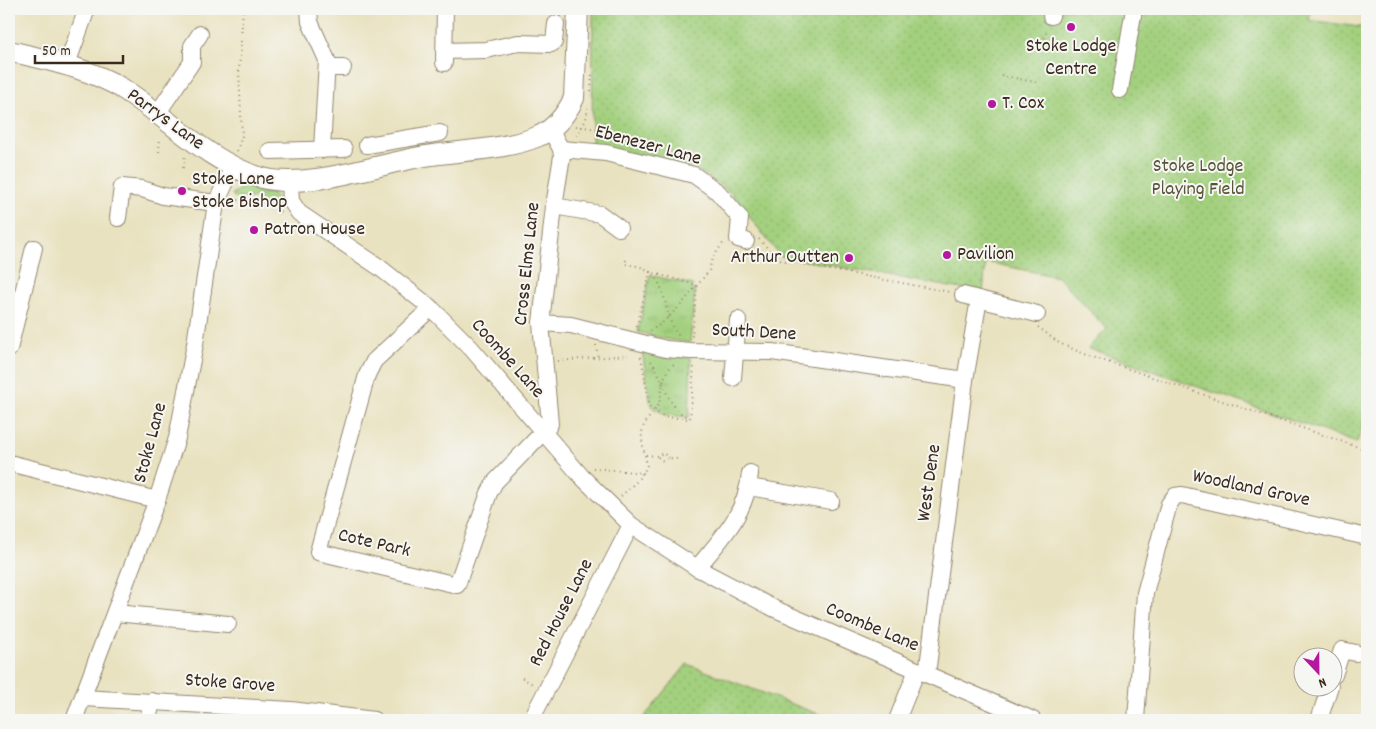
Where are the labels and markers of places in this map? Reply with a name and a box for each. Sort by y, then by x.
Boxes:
marker: Stoke Lodge Centre [1065,21,1077,33]
place label: Stoke Lodge Centre [1026,33,1117,84]
place label: T. Cox [1002,90,1045,118]
marker: T. Cox [986,98,998,110]
place label: Stoke Lane Stoke Bishop [192,166,288,217]
marker: Stoke Lane Stoke Bishop [176,185,188,197]
place label: Patron House [264,216,365,244]
marker: Patron House [248,224,260,236]
place label: Pavilion [957,241,1014,269]
place label: Arthur Outten [731,244,839,272]
marker: Pavilion [941,249,953,261]
marker: Arthur Outten [843,252,855,264]

